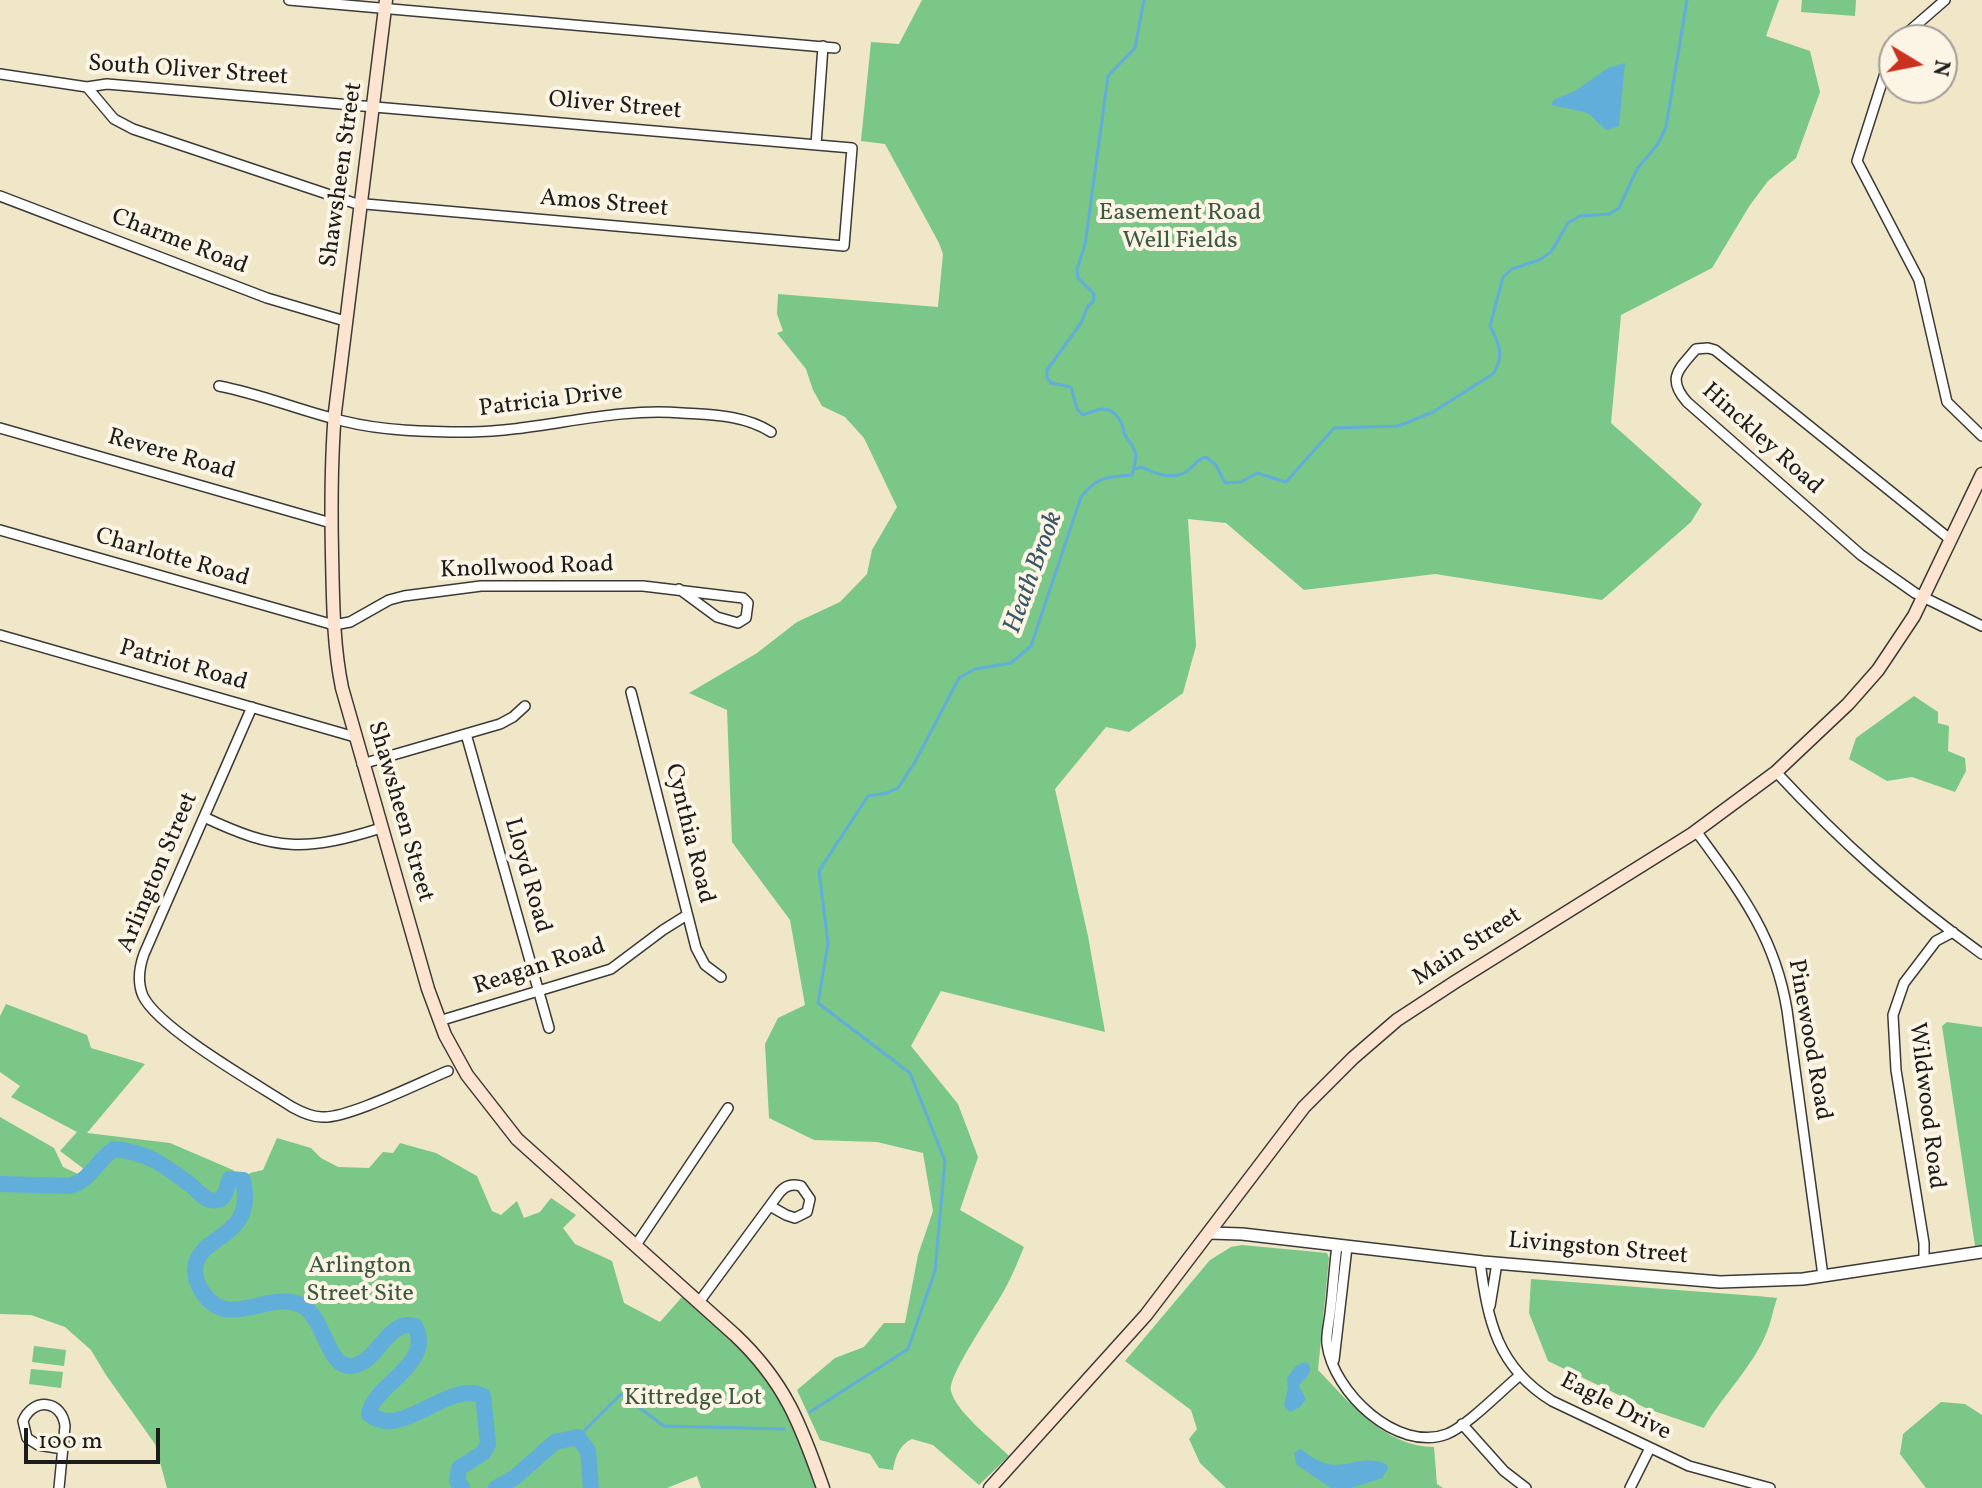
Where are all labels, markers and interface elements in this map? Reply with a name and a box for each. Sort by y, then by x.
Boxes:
north arrow [1878,24,1958,104]
street label: South Oliver Street [87,51,289,93]
text: N [1924,57,1957,78]
street label: Shawsheen Street [316,81,370,269]
street label: Oliver Street [547,87,683,127]
street label: Amos Street [539,185,669,225]
park label: Easement Road Well Fields [1099,201,1261,257]
street label: Charme Road [107,204,251,282]
street label: Hinckley Road [1694,378,1828,502]
street label: Patricia Drive [478,379,624,425]
street label: Revere Road [104,424,238,488]
water label: Heath Brook [999,508,1071,638]
street label: Charlotte Road [92,523,252,595]
street label: Knollwood Road [440,552,614,586]
street label: Patriot Road [116,635,250,699]
street label: Shawsheen Street [359,718,439,906]
street label: Cynthia Road [657,761,719,907]
street label: Arlington Street [112,789,206,957]
street label: Lloyd Road [496,815,556,937]
street label: Main Street [1408,902,1528,994]
street label: Reagan Road [470,933,610,1003]
street label: Pinewood Road [1780,957,1836,1123]
street label: Wildwood Road [1900,1021,1950,1191]
street label: Livingston Street [1507,1228,1689,1272]
park label: Arlington Street Site [306,1254,414,1310]
street label: Eagle Drive [1555,1368,1675,1448]
park label: Kittredge Lot [624,1386,762,1414]
scale bar [28,1412,164,1462]
text: 100 m [38,1425,103,1459]

